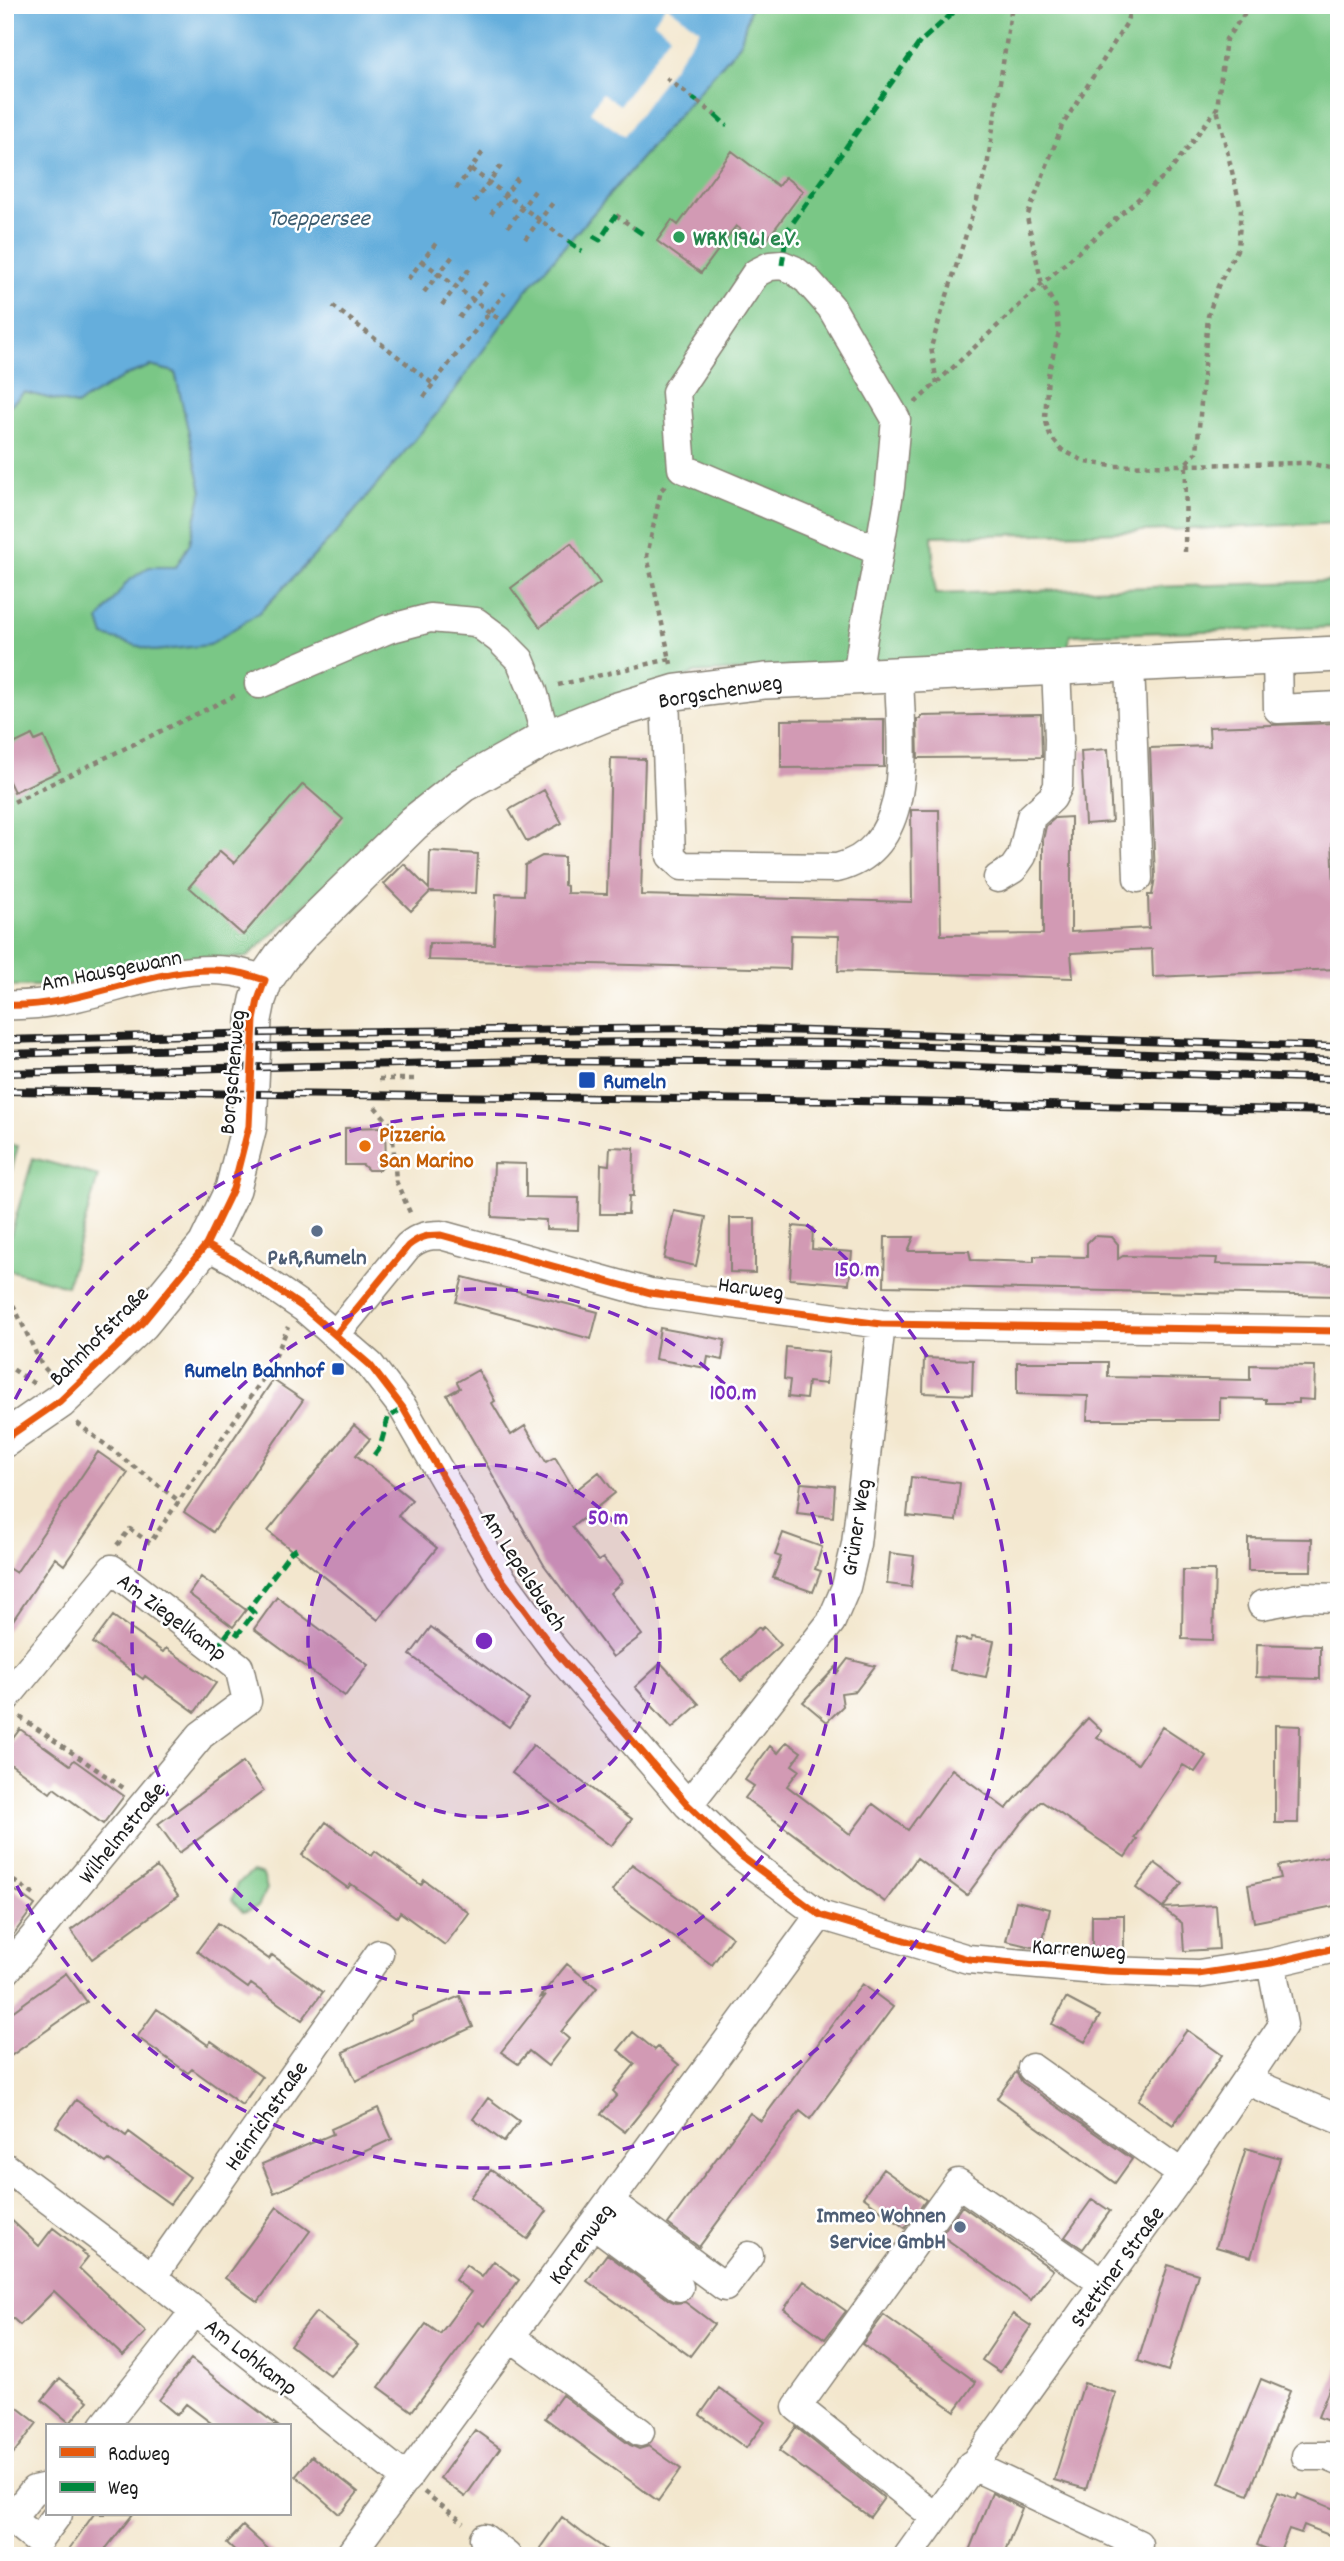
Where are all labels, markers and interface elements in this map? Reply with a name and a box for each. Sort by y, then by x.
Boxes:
water label: Toeppersee [268,203,371,237]
place label: WRK 1961 e.V. [693,224,799,257]
marker: WRK 1961 e.V. [671,229,687,245]
street label: Borgschenweg [656,667,785,720]
street label: Am Hausgewann [38,943,185,1002]
street label: Borgschenweg [213,1009,256,1136]
place label: Rumeln [603,1067,667,1100]
marker: Rumeln [577,1070,597,1090]
place label: Pizzeria San Marino [379,1120,474,1179]
marker: Pizzeria San Marino [357,1138,373,1154]
marker: P&R,Rumeln [309,1223,325,1239]
place label: P&R,Rumeln [267,1243,367,1276]
text: 150 m [834,1257,880,1287]
street label: Harweg [715,1270,786,1311]
street label: Bahnhofstraße [43,1280,158,1395]
place label: Rumeln Bahnhof [184,1356,325,1389]
marker: Rumeln Bahnhof [330,1361,346,1377]
text: 100 m [710,1380,756,1410]
street label: Grüner Weg [834,1477,882,1579]
street label: Am Lepelsbusch [471,1505,574,1639]
text: 50 m [588,1505,628,1535]
street label: Am Ziegelkamp [109,1566,233,1671]
centre of rings [472,1629,496,1653]
street label: Wilhelmstraße [72,1776,175,1893]
street label: Karrenweg [1031,1932,1127,1971]
street label: Heinrichstraße [218,2055,318,2179]
street label: Karrenweg [542,2197,624,2293]
street label: Stettiner Straße [1063,2200,1174,2336]
place label: Immeo Wohnen Service GmbH [816,2201,946,2260]
marker: Immeo Wohnen Service GmbH [952,2219,968,2235]
street label: Am Lohkamp [196,2312,304,2406]
legend [46,2424,290,2516]
text: Radweg [108,2441,170,2471]
text: Weg [108,2475,139,2505]

